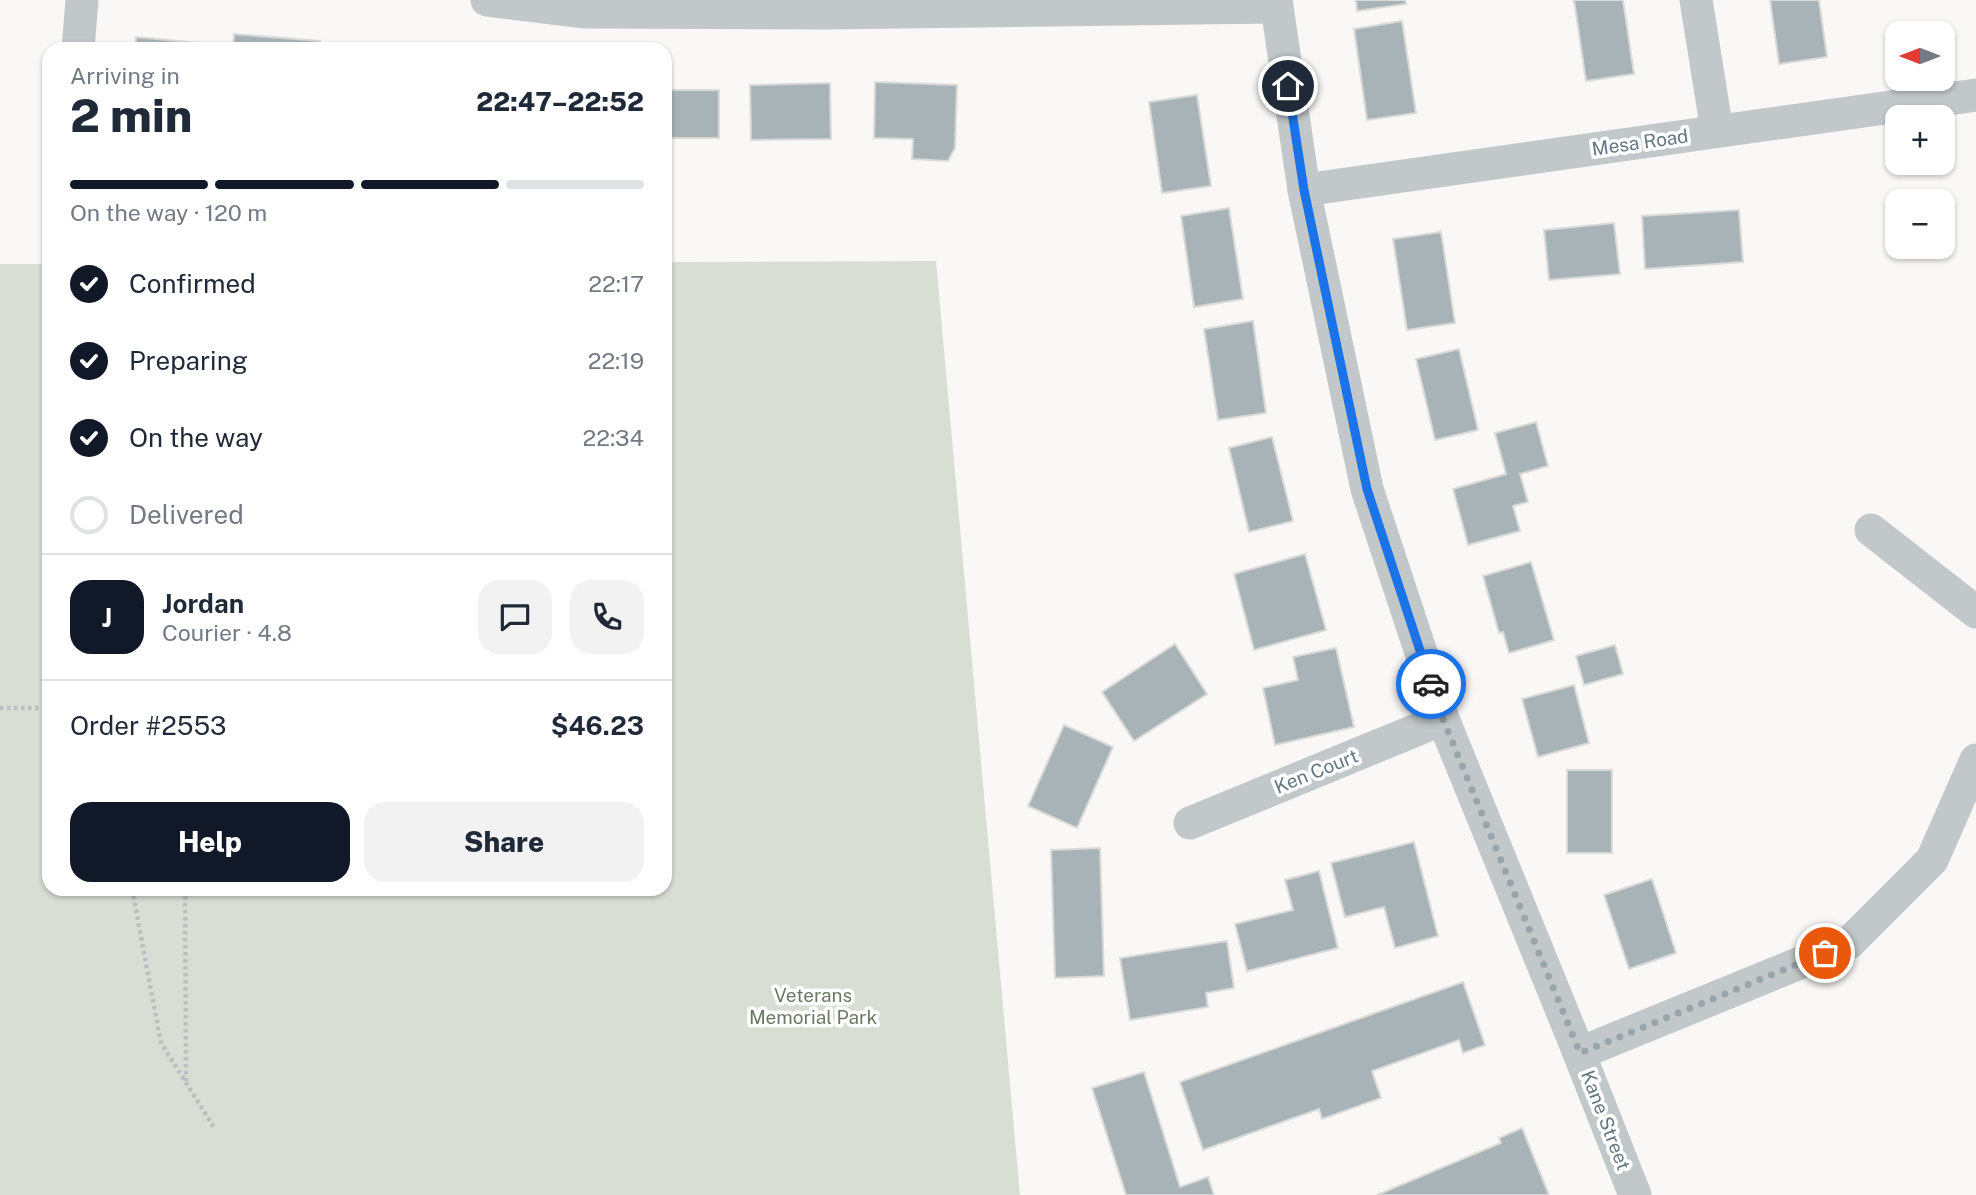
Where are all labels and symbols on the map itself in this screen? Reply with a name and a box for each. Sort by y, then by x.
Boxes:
north arrow [1885,21,1955,91]
pin [1258,56,1318,116]
street label: Mesa Road [1590,124,1690,160]
courier [1396,649,1466,719]
street label: Ken Court [1271,744,1361,798]
pin [1795,923,1855,983]
park label: Veterans Memorial Park [749,984,877,1028]
street label: Kane Street [1577,1067,1635,1173]

